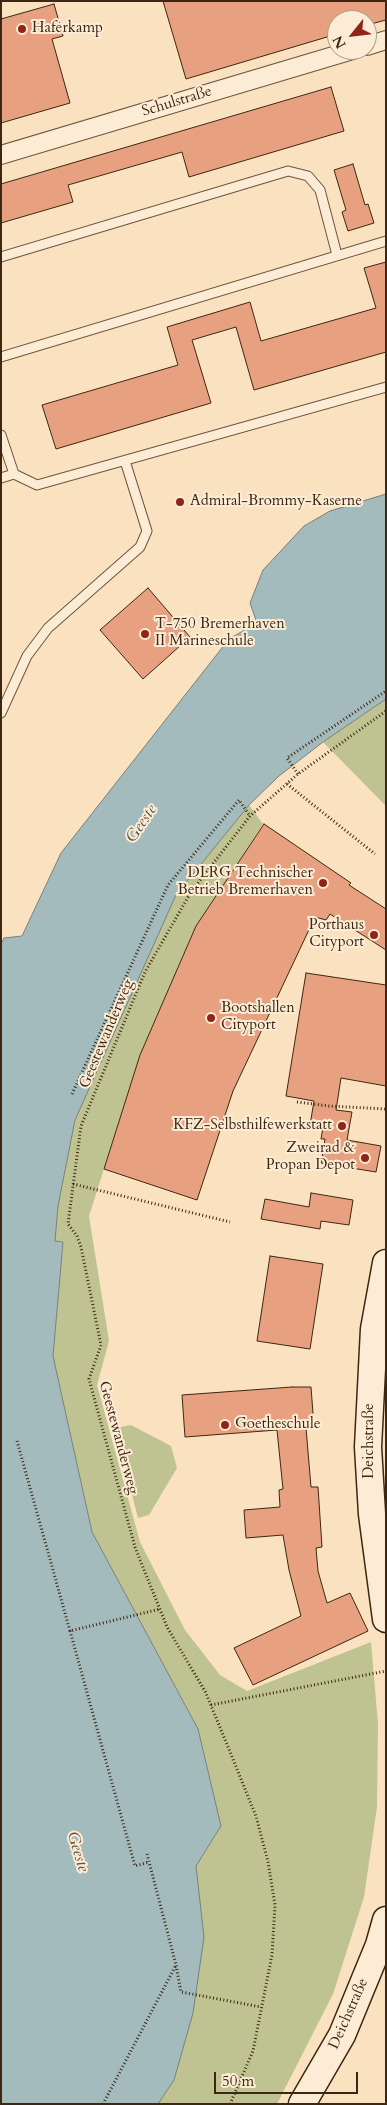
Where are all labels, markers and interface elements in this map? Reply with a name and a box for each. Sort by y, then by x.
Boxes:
north arrow [327,10,377,60]
place label: Haferkamp [32,20,103,38]
marker: Haferkamp [16,23,28,35]
text: N [328,32,351,52]
street label: Schulstraße [140,83,214,121]
place label: Admiral-Brommy-Kaserne [190,493,362,511]
marker: Admiral-Brommy-Kaserne [174,496,186,508]
place label: T-750 Bremerhaven II Marineschule [155,616,285,651]
marker: T-750 Bremerhaven II Marineschule [139,628,151,640]
water label: Geeste [123,802,161,846]
place label: DLRG Technischer Betrieb Bremerhaven [178,865,313,900]
marker: DLRG Technischer Betrieb Bremerhaven [317,877,329,889]
place label: Porthaus Cityport [309,917,364,952]
marker: Porthaus Cityport [368,929,380,941]
street label: Geestewanderweg [76,977,138,1091]
place label: Bootshallen Cityport [221,1000,295,1035]
marker: Bootshallen Cityport [205,1012,217,1024]
place label: KFZ-Selbsthilfewerkstatt [173,1117,332,1135]
marker: KFZ-Selbsthilfewerkstatt [336,1120,348,1132]
place label: Zweirad & Propan Depot [266,1140,355,1175]
marker: Zweirad & Propan Depot [359,1152,371,1164]
street label: Geestewanderweg [94,1379,142,1497]
street label: Deichstraße [361,1403,379,1479]
place label: Goetheschule [235,1416,321,1434]
marker: Goetheschule [219,1419,231,1431]
water label: Geeste [62,1830,92,1874]
street label: Deichstraße [325,1976,373,2052]
scale bar [217,2062,361,2094]
text: 50 m [222,2071,254,2091]

